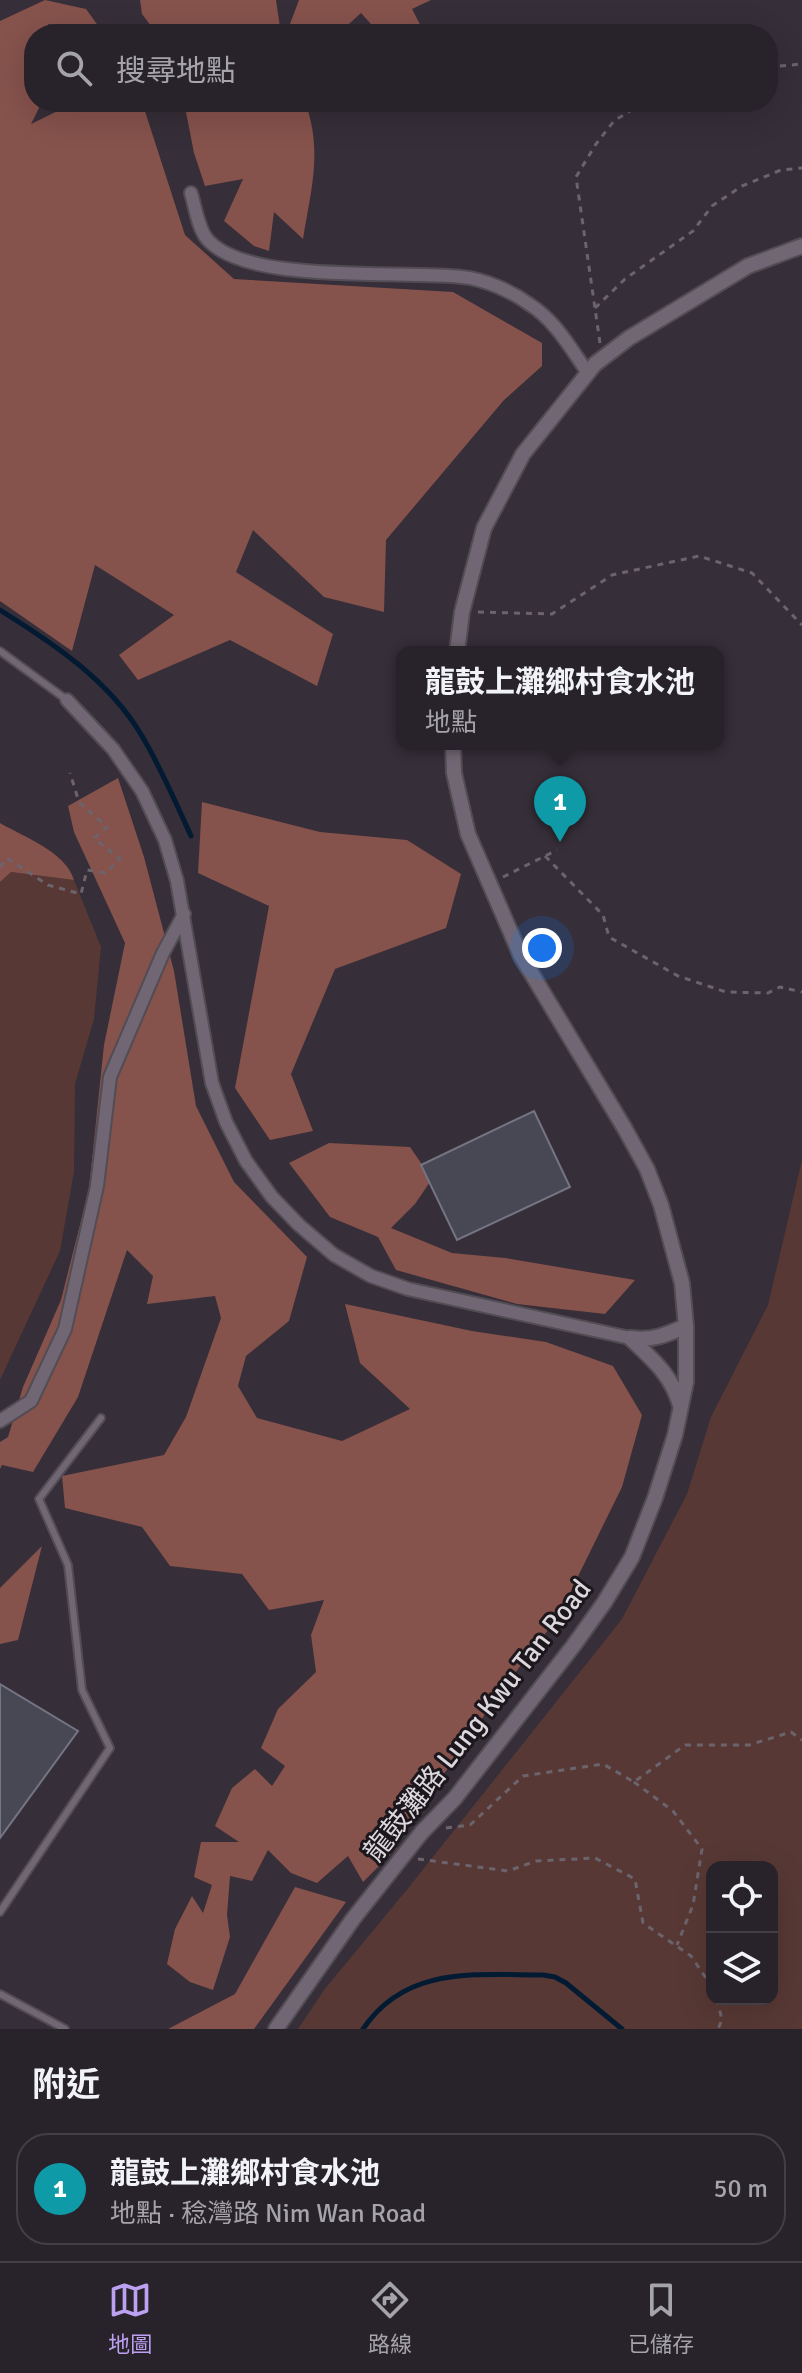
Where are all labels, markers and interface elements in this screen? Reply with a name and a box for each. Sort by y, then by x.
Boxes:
search box [24,24,778,112]
icon: search [52,46,96,90]
text: 搜尋地點 [116,53,236,90]
popup [396,646,724,750]
text: 龍鼓上灘鄉村食水池 [425,664,695,701]
text: 地點 [425,707,477,739]
pin: 1 [534,776,586,842]
your location [522,928,562,968]
street label: 龍鼓灘路 Lung Kwu Tan Road [357,1573,599,1868]
map controls [706,1861,778,2005]
button: locate [706,1861,778,1933]
button: layers [706,1933,778,2005]
text: 附近 [32,2064,100,2106]
text: 龍鼓上灘鄉村食水池 [110,2155,380,2192]
text: 1 [53,2173,67,2205]
text: 50 m [713,2173,768,2205]
text: 地點 · 稔灣路 Nim Wan Road [110,2198,426,2230]
tab: 地圖 [108,2278,152,2358]
tab: 路線 [368,2278,412,2358]
tab: 已儲存 [628,2278,694,2358]

